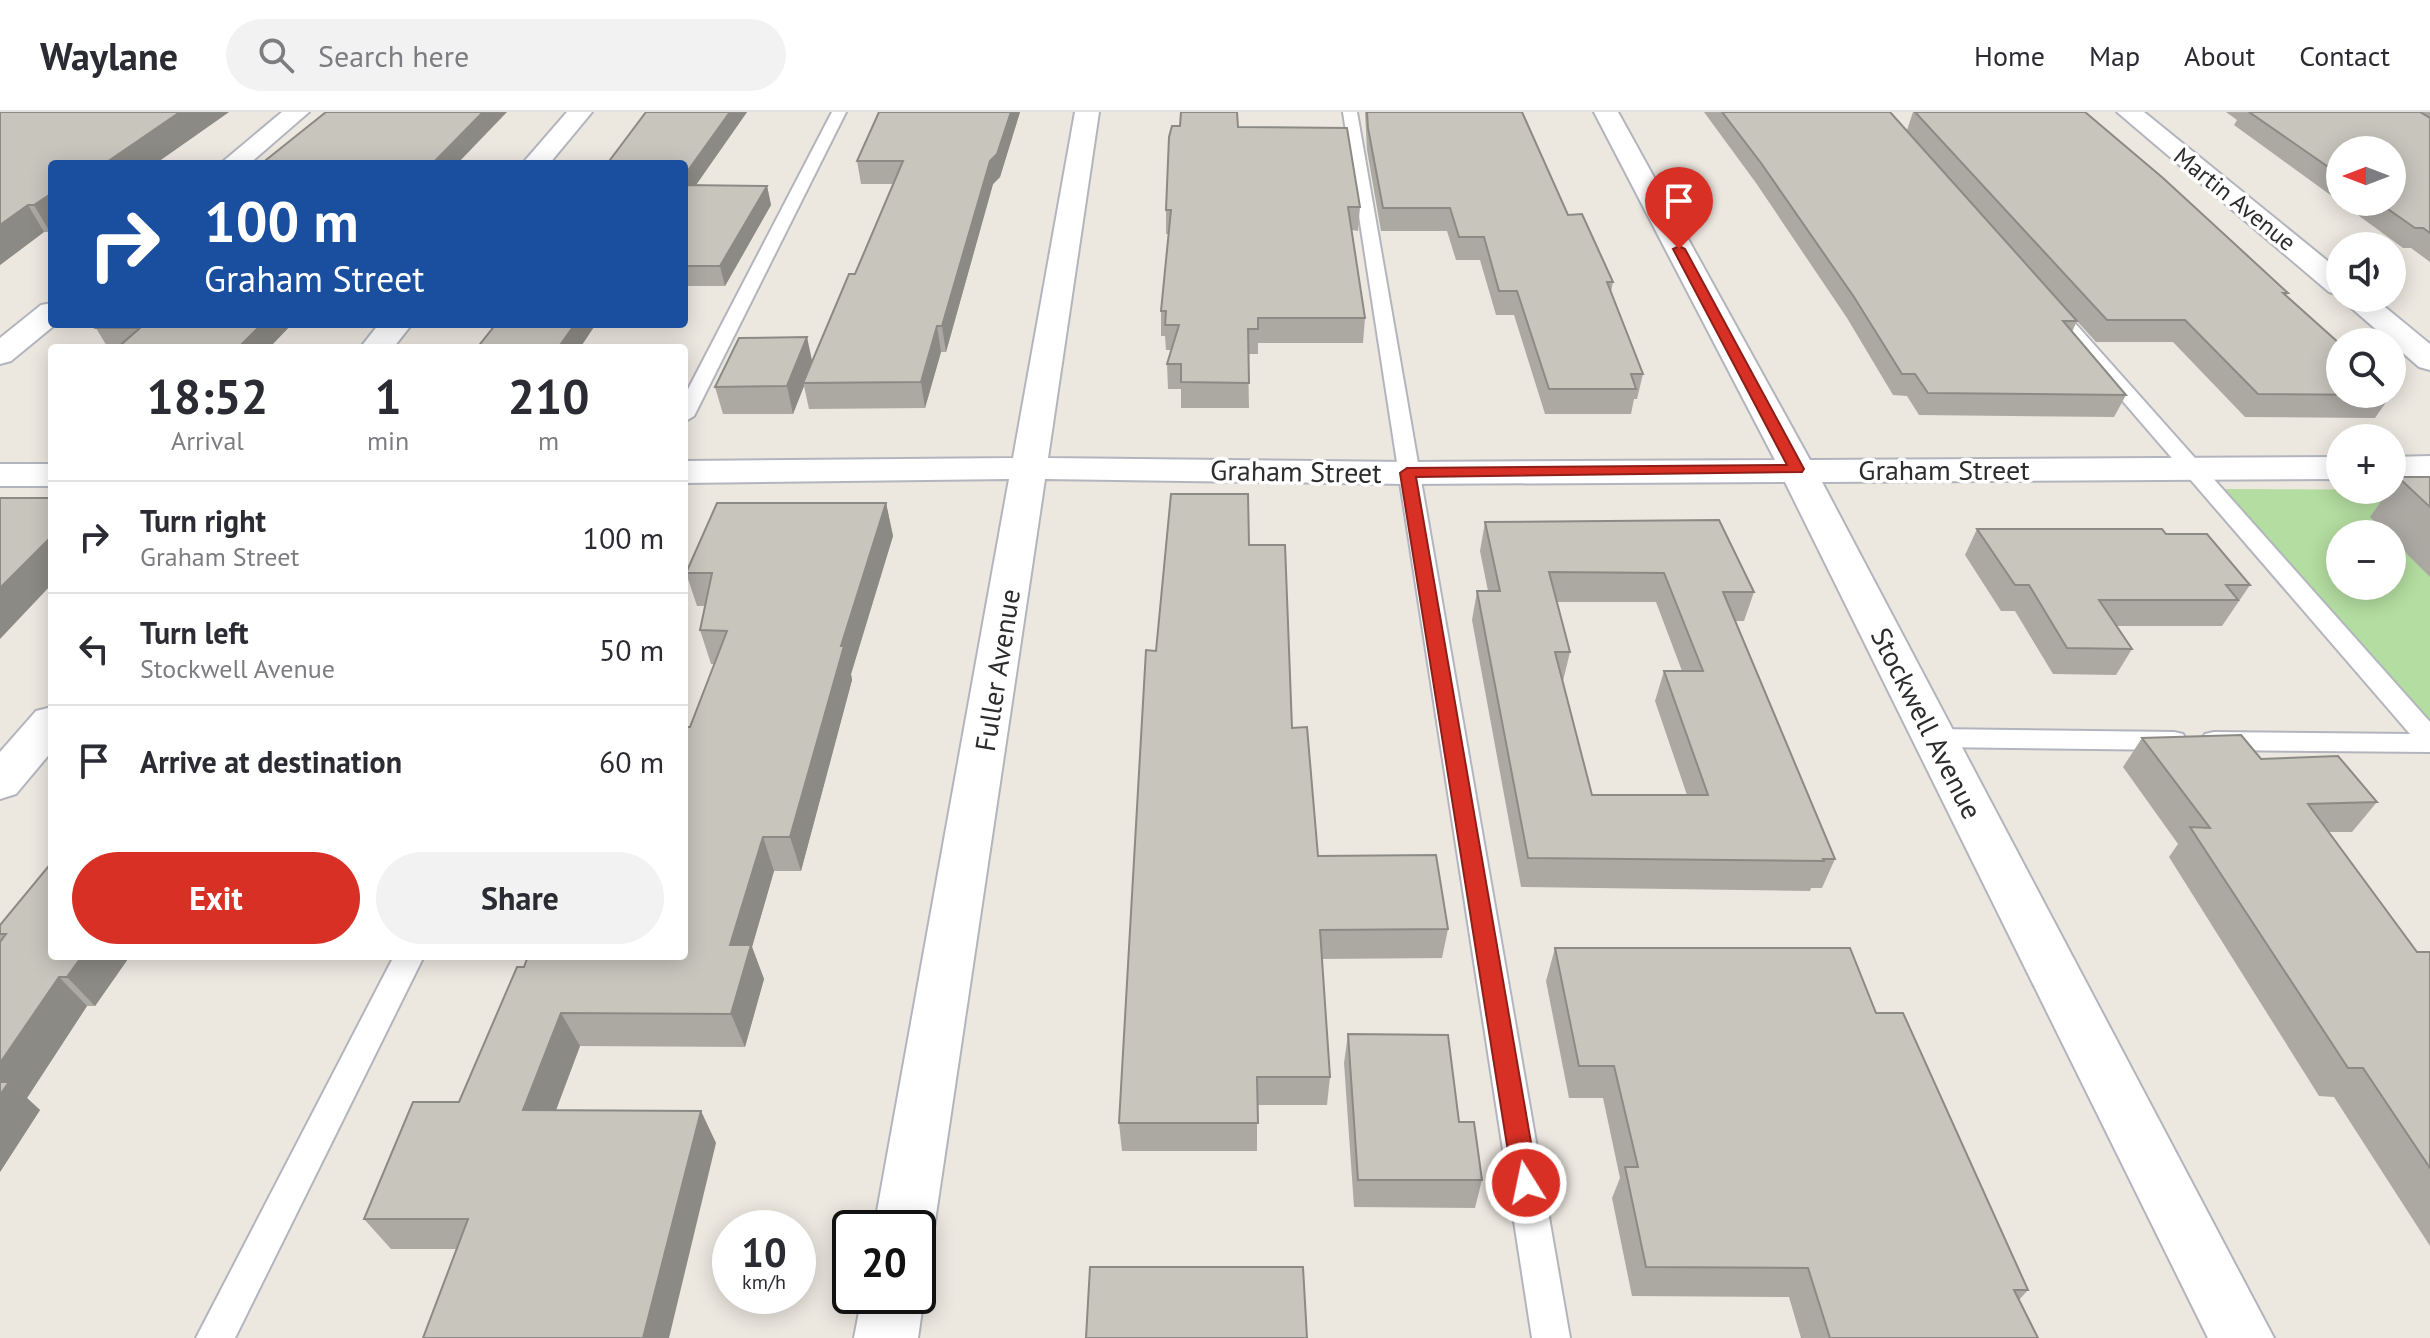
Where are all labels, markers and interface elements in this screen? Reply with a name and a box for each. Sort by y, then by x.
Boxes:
search box [226,19,786,91]
text: Waylane [40,31,178,80]
icon: search [254,33,298,77]
text: Search here [318,36,469,75]
text: Home [1974,37,2045,74]
text: Map [2089,37,2140,74]
text: About [2184,37,2255,74]
text: Contact [2299,37,2390,74]
north arrow [2326,136,2406,216]
map controls [2326,136,2406,600]
street label: Martin Avenue [2168,140,2302,258]
pin [1645,167,1713,249]
icon: arrive [1657,179,1701,223]
text: 100 m [204,185,359,257]
icon: right [72,192,176,296]
button: sound [2326,232,2406,312]
text: Graham Street [204,255,424,302]
button: search [2326,328,2406,408]
text: 18:52 [147,365,268,427]
text: 1 [374,365,402,427]
text: 210 [508,365,589,427]
text: Arrival [171,424,244,457]
text: min [367,424,409,457]
text: m [538,424,559,457]
button: + [2326,424,2406,504]
street label: Graham Street [1210,451,1383,491]
street label: Graham Street [1858,451,2030,488]
text: Turn right [140,501,266,540]
icon: right [72,515,116,559]
text: 100 m [583,518,664,557]
button: − [2326,520,2406,600]
text: Graham Street [140,540,299,573]
street label: Fuller Avenue [966,586,1028,754]
text: Turn left [140,613,248,652]
street label: Stockwell Avenue [1863,621,1991,825]
icon: left [72,627,116,671]
text: 50 m [599,630,664,669]
text: Stockwell Avenue [140,652,335,685]
icon: arrive [72,739,116,783]
text: Arrive at destination [140,742,402,781]
text: 60 m [599,742,664,781]
button: Exit [72,852,360,944]
button: Share [376,852,664,944]
position arrow [1484,1141,1568,1225]
speed limit sign: 20 [832,1210,936,1314]
text: 10 [741,1226,787,1278]
text: km/h [742,1269,786,1295]

